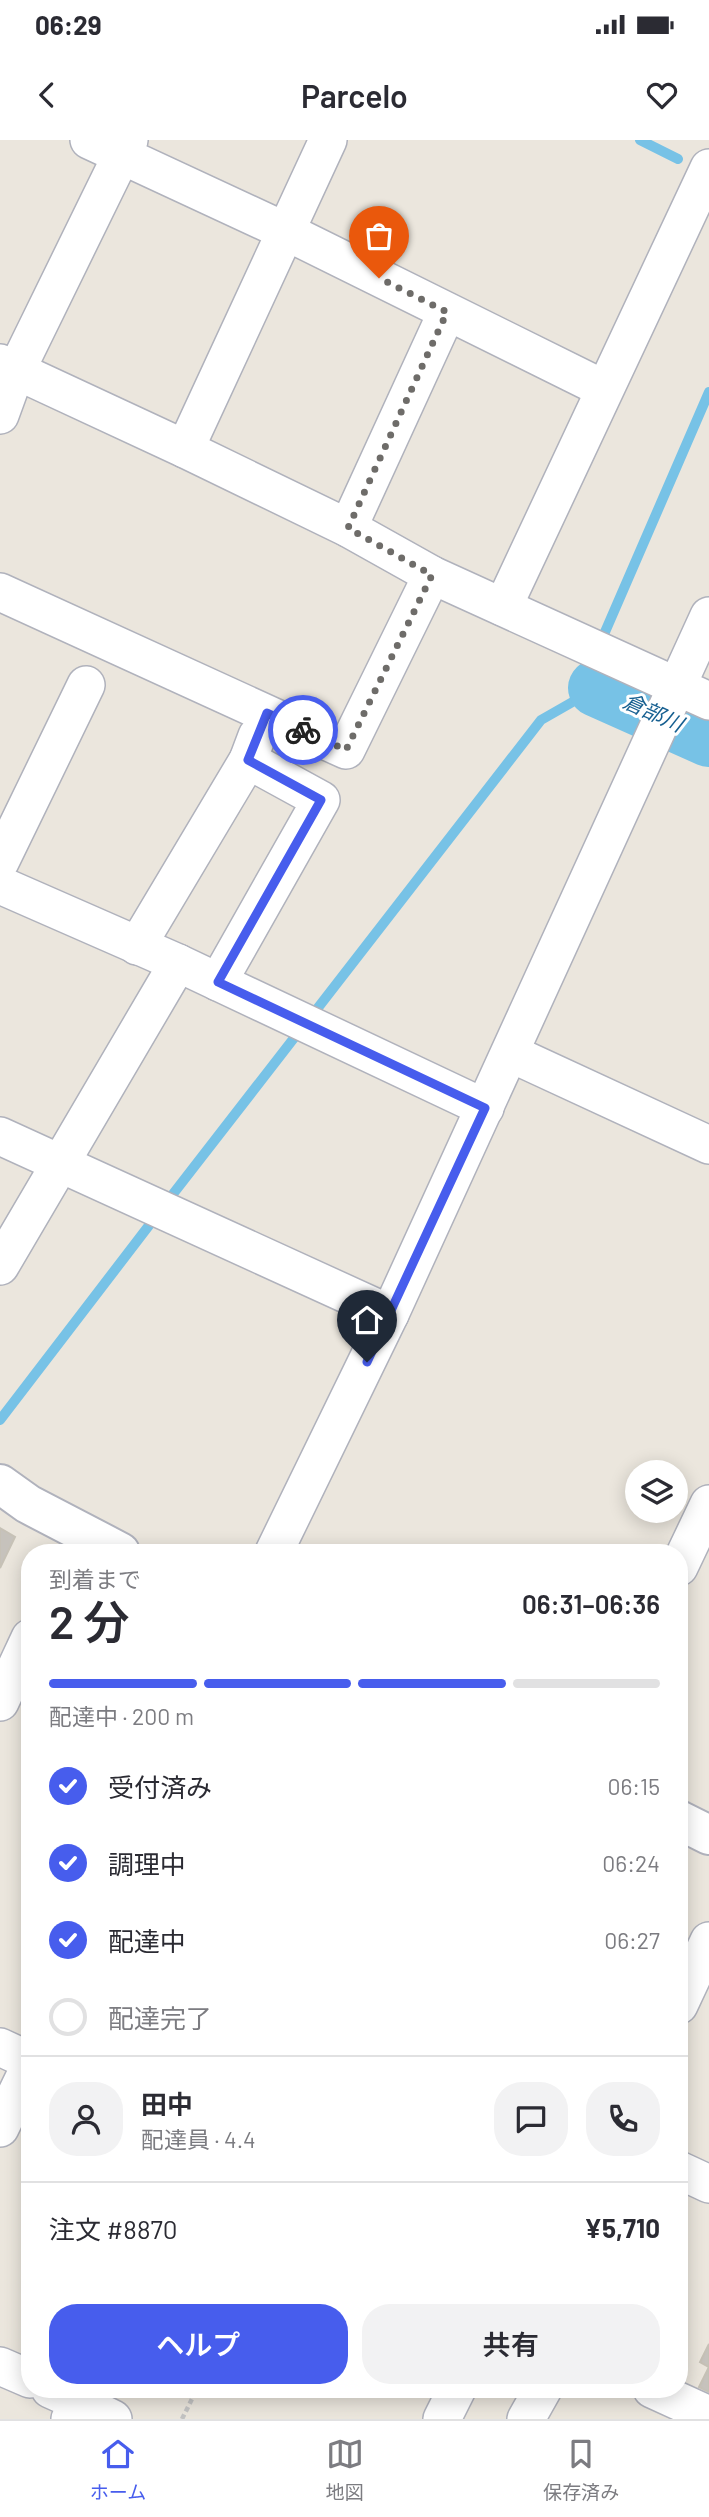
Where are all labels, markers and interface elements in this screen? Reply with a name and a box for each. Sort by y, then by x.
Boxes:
text: 06:29 [35,9,102,40]
icon: back [28,76,66,114]
text: Parcelo [301,76,408,114]
icon: heart [643,76,681,114]
pin [349,206,409,278]
icon: bag [360,217,398,255]
water label: 倉部川 [620,687,689,737]
courier [268,695,338,765]
icon: bike [284,711,322,749]
pin [337,1290,397,1362]
icon: home [348,1301,386,1339]
map controls [625,1460,688,1523]
button: layers [625,1460,688,1523]
text: 到着まで [49,1565,141,1593]
text: 06:31–06:36 [522,1588,660,1619]
text: 2 分 [49,1593,130,1648]
text: 配達中 · 200 m [49,1702,194,1730]
icon: check [49,1767,87,1805]
text: 受付済み [108,1771,212,1802]
text: 06:15 [607,1772,660,1800]
icon: check [49,1844,87,1882]
text: 調理中 [108,1848,186,1879]
text: 06:24 [602,1849,660,1877]
icon: check [49,1921,87,1959]
text: 配達中 [108,1925,186,1956]
text: 06:27 [604,1926,660,1954]
text: 配達完了 [108,2002,212,2033]
button: person [49,2082,123,2156]
button: chat [494,2082,568,2156]
button: phone [586,2082,660,2156]
text: 田中 [141,2088,193,2119]
text: 配達員 · 4.4 [141,2125,256,2153]
text: ¥5,710 [584,2212,660,2243]
text: 注文 #8870 [49,2213,177,2244]
button: ヘルプ [49,2304,348,2384]
button: 共有 [362,2304,660,2384]
tab: ホーム [90,2435,146,2504]
tab: 地図 [326,2435,364,2504]
tab: 保存済み [543,2435,619,2504]

